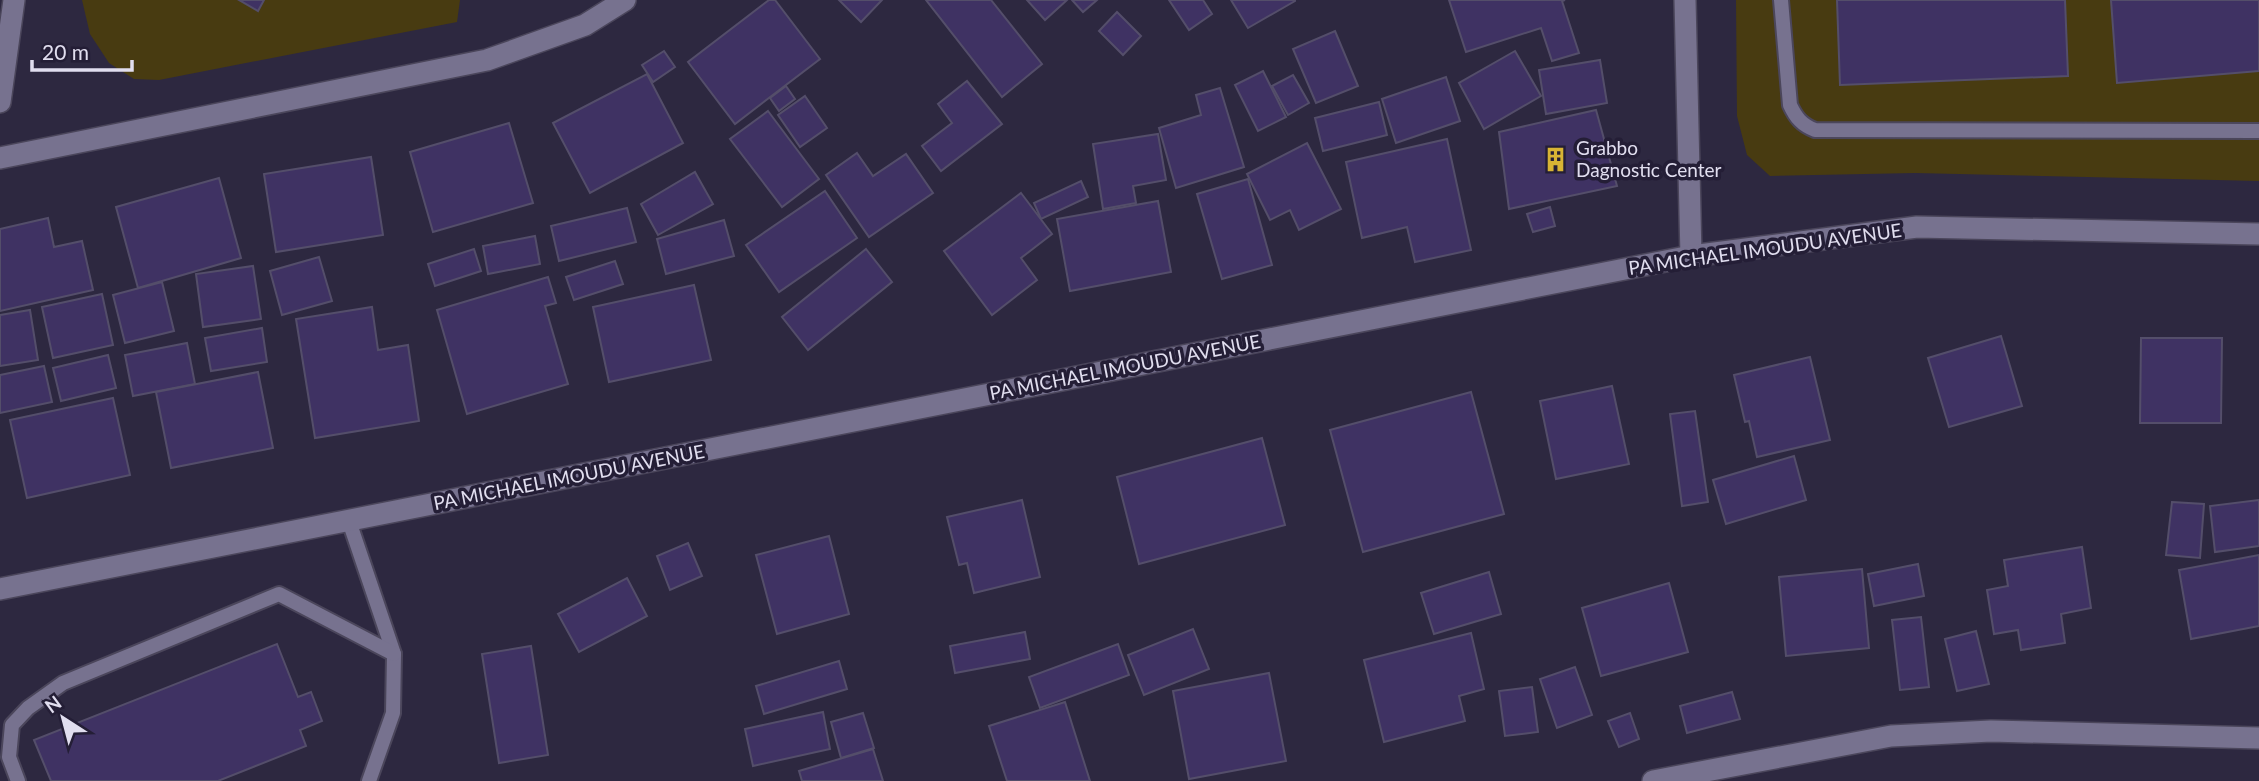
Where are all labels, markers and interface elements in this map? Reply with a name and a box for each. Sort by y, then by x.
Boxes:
scale bar [32,28,131,72]
text: 20 m [42,39,89,64]
place label: Grabbo Dagnostic Center [1576,136,1722,181]
building icon: Grabbo Dagnostic Center [1542,145,1570,173]
street label: PA MICHAEL IMOUDU AVENUE [1627,218,1903,279]
street label: PA MICHAEL IMOUDU AVENUE [987,329,1262,404]
street label: PA MICHAEL IMOUDU AVENUE [431,439,706,514]
north arrow [28,683,98,753]
text: N [40,690,65,717]

